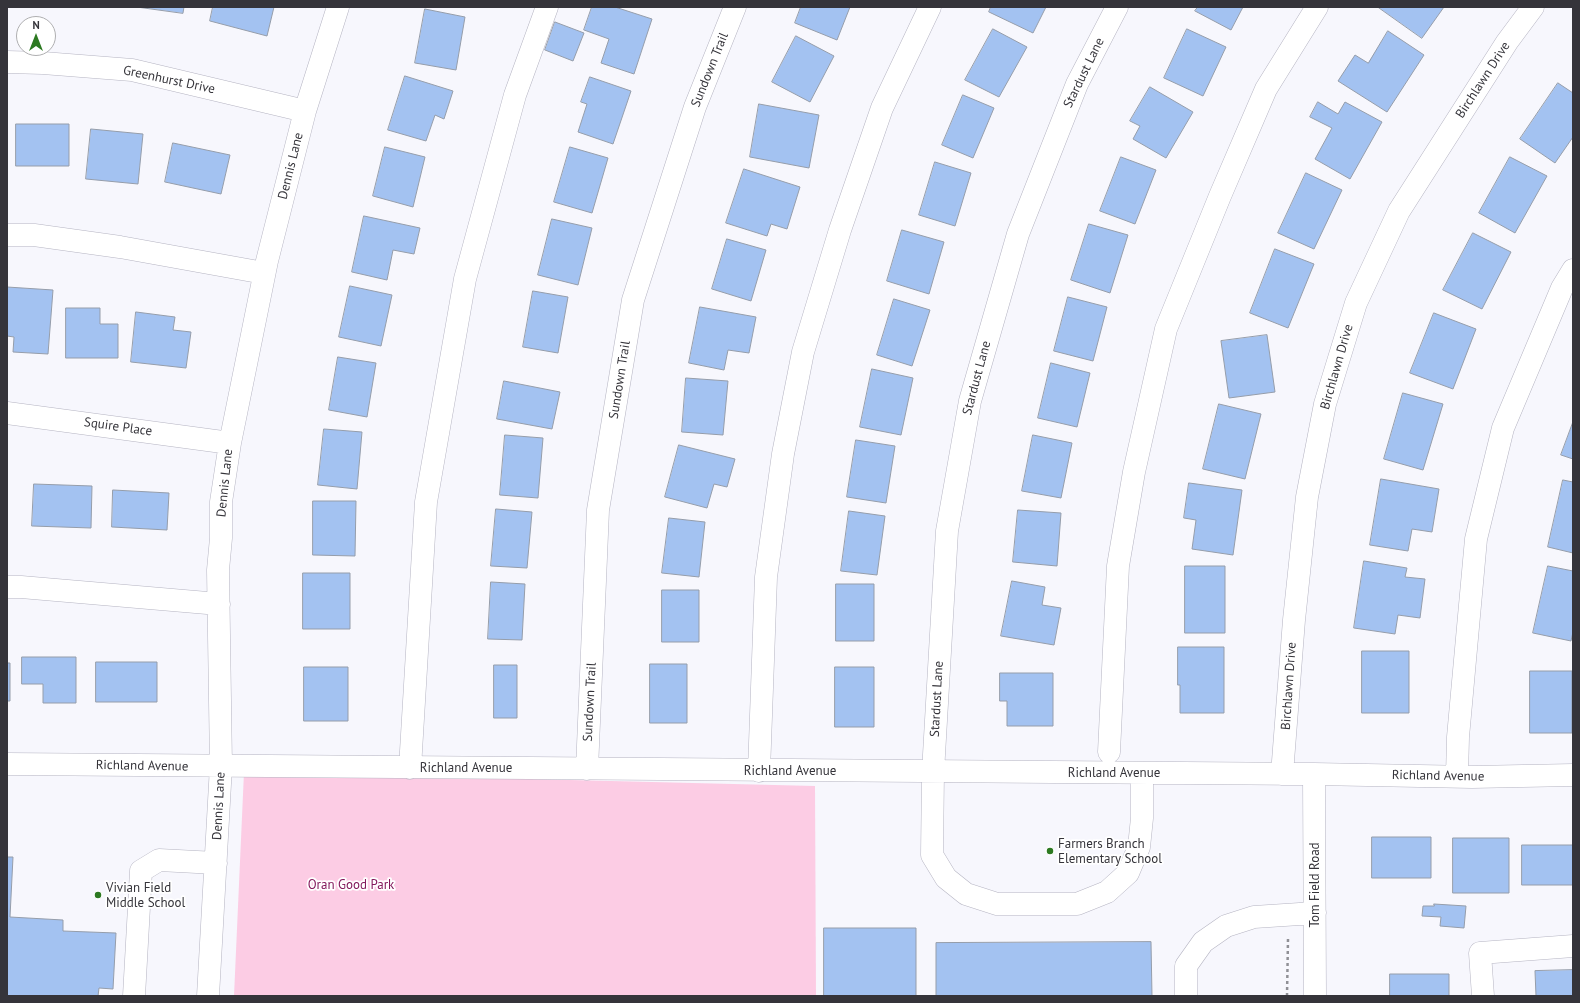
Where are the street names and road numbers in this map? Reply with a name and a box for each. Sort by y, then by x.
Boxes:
street label: Sundown Trail [688,30,732,110]
street label: Stardust Lane [1060,35,1108,111]
street label: Birchlawn Drive [1452,39,1514,121]
street label: Greenhurst Drive [122,63,216,97]
street label: Dennis Lane [275,131,307,201]
street label: Birchlawn Drive [1317,323,1357,411]
street label: Stardust Lane [960,339,994,417]
street label: Sundown Trail [606,340,634,420]
street label: Squire Place [83,415,153,439]
street label: Dennis Lane [214,448,236,518]
street label: Birchlawn Drive [1278,642,1300,730]
street label: Stardust Lane [927,661,947,737]
street label: Sundown Trail [580,662,600,742]
street label: Richland Avenue [96,757,188,775]
street label: Richland Avenue [420,760,512,776]
street label: Richland Avenue [744,763,836,779]
street label: Richland Avenue [1068,765,1160,781]
street label: Richland Avenue [1392,767,1484,785]
street label: Dennis Lane [209,771,229,841]
street label: Tom Field Road [1307,842,1323,928]

